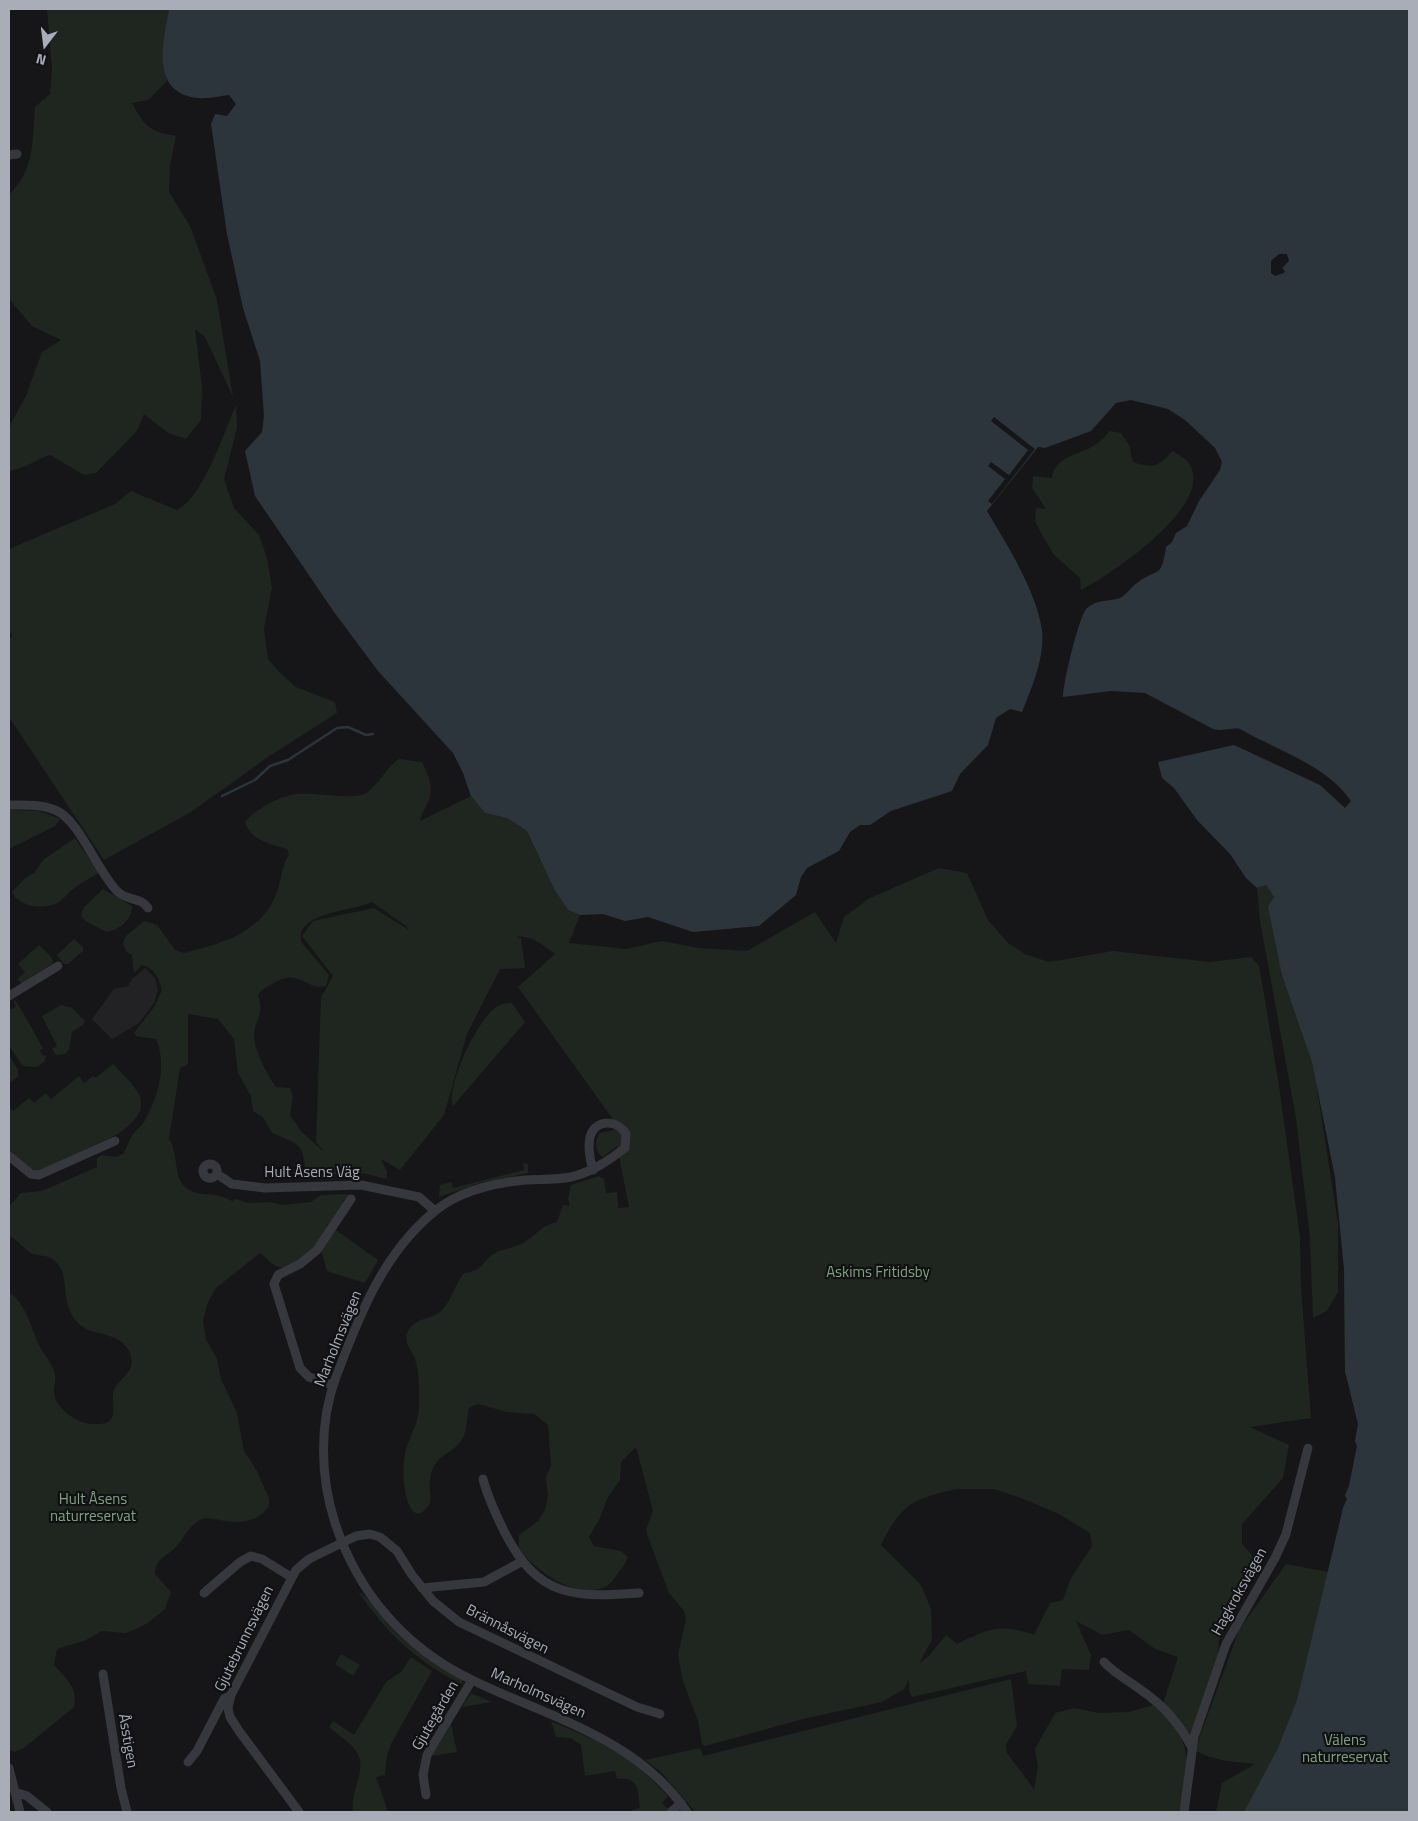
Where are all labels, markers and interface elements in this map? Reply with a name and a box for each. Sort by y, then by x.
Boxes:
north arrow [20,20,70,70]
text: N [34,49,48,71]
street label: Hult Åsens Väg [264,1164,360,1182]
park label: Askims Fritidsby [826,1264,930,1282]
street label: Marholmsvägen [312,1288,366,1390]
park label: Hult Åsens naturreservat [50,1491,136,1526]
street label: Hagkroksvägen [1208,1545,1272,1639]
street label: Gjutebrunnsvägen [212,1583,278,1695]
street label: Brännåsvägen [463,1601,551,1659]
street label: Marholmsvägen [488,1665,588,1723]
street label: Gjutegården [409,1678,463,1754]
street label: Åsstigen [113,1712,141,1770]
park label: Välens naturreservat [1302,1732,1388,1767]

